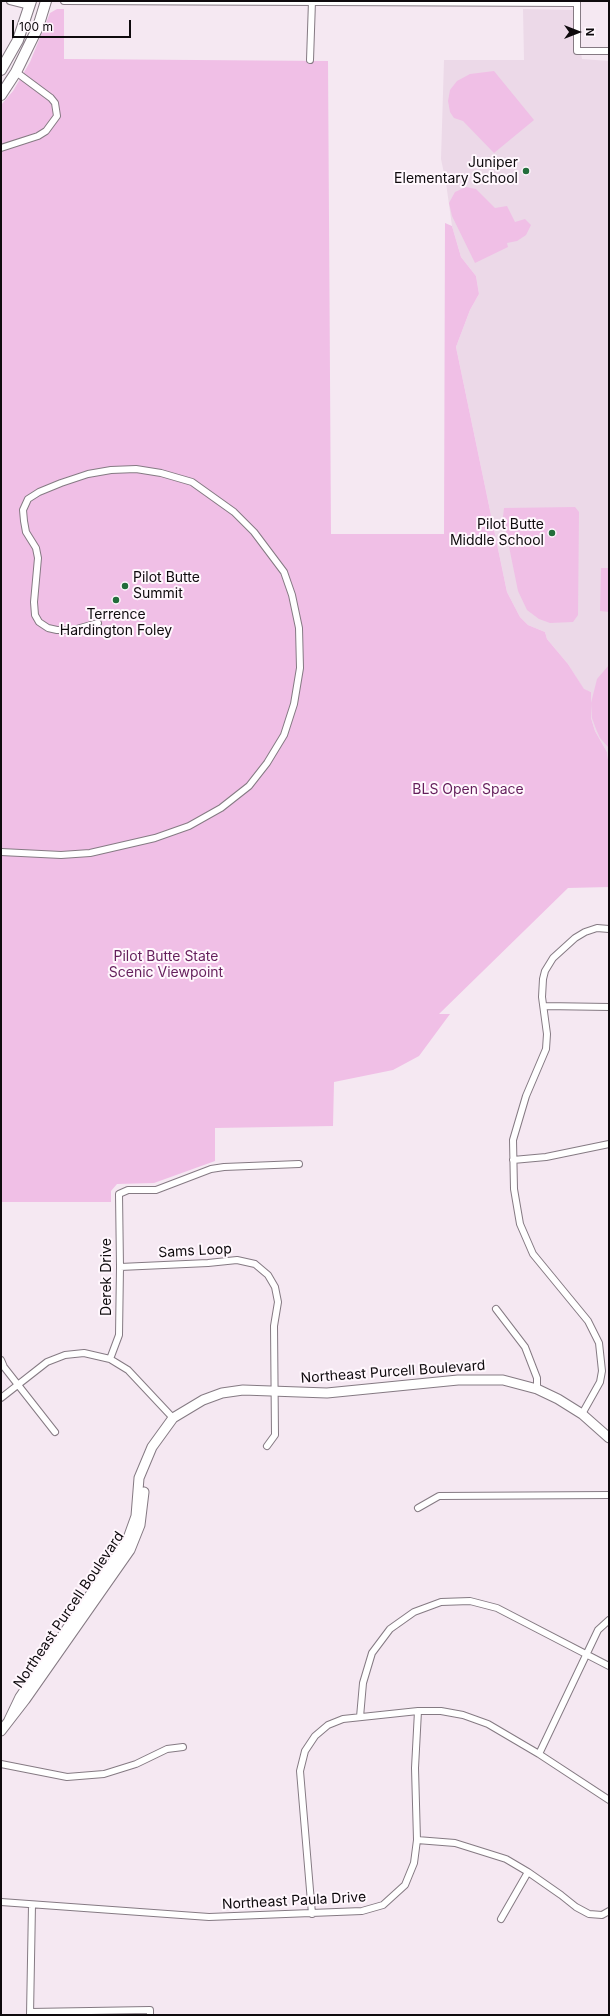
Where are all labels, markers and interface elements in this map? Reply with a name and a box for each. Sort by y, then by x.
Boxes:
scale bar [14,12,133,38]
north arrow [558,12,598,52]
text: 100 m [19,19,53,34]
text: N [583,28,597,36]
place label: Juniper Elementary School [394,155,518,188]
marker: Juniper Elementary School [521,166,531,176]
place label: Pilot Butte Middle School [450,517,544,550]
marker: Pilot Butte Middle School [547,528,557,538]
place label: Pilot Butte Summit [133,570,200,602]
marker: Pilot Butte Summit [120,581,130,591]
marker: Terrence Hardington Foley [111,595,121,605]
place label: Terrence Hardington Foley [60,607,172,640]
park label: BLS Open Space [412,782,524,798]
park label: Pilot Butte State Scenic Viewpoint [109,949,223,982]
street label: Derek Drive [99,1238,115,1316]
street label: Sams Loop [158,1241,232,1261]
street label: Northeast Purcell Boulevard [300,1357,486,1387]
street label: Northeast Purcell Boulevard [10,1529,128,1691]
street label: Northeast Paula Drive [221,1889,367,1913]

